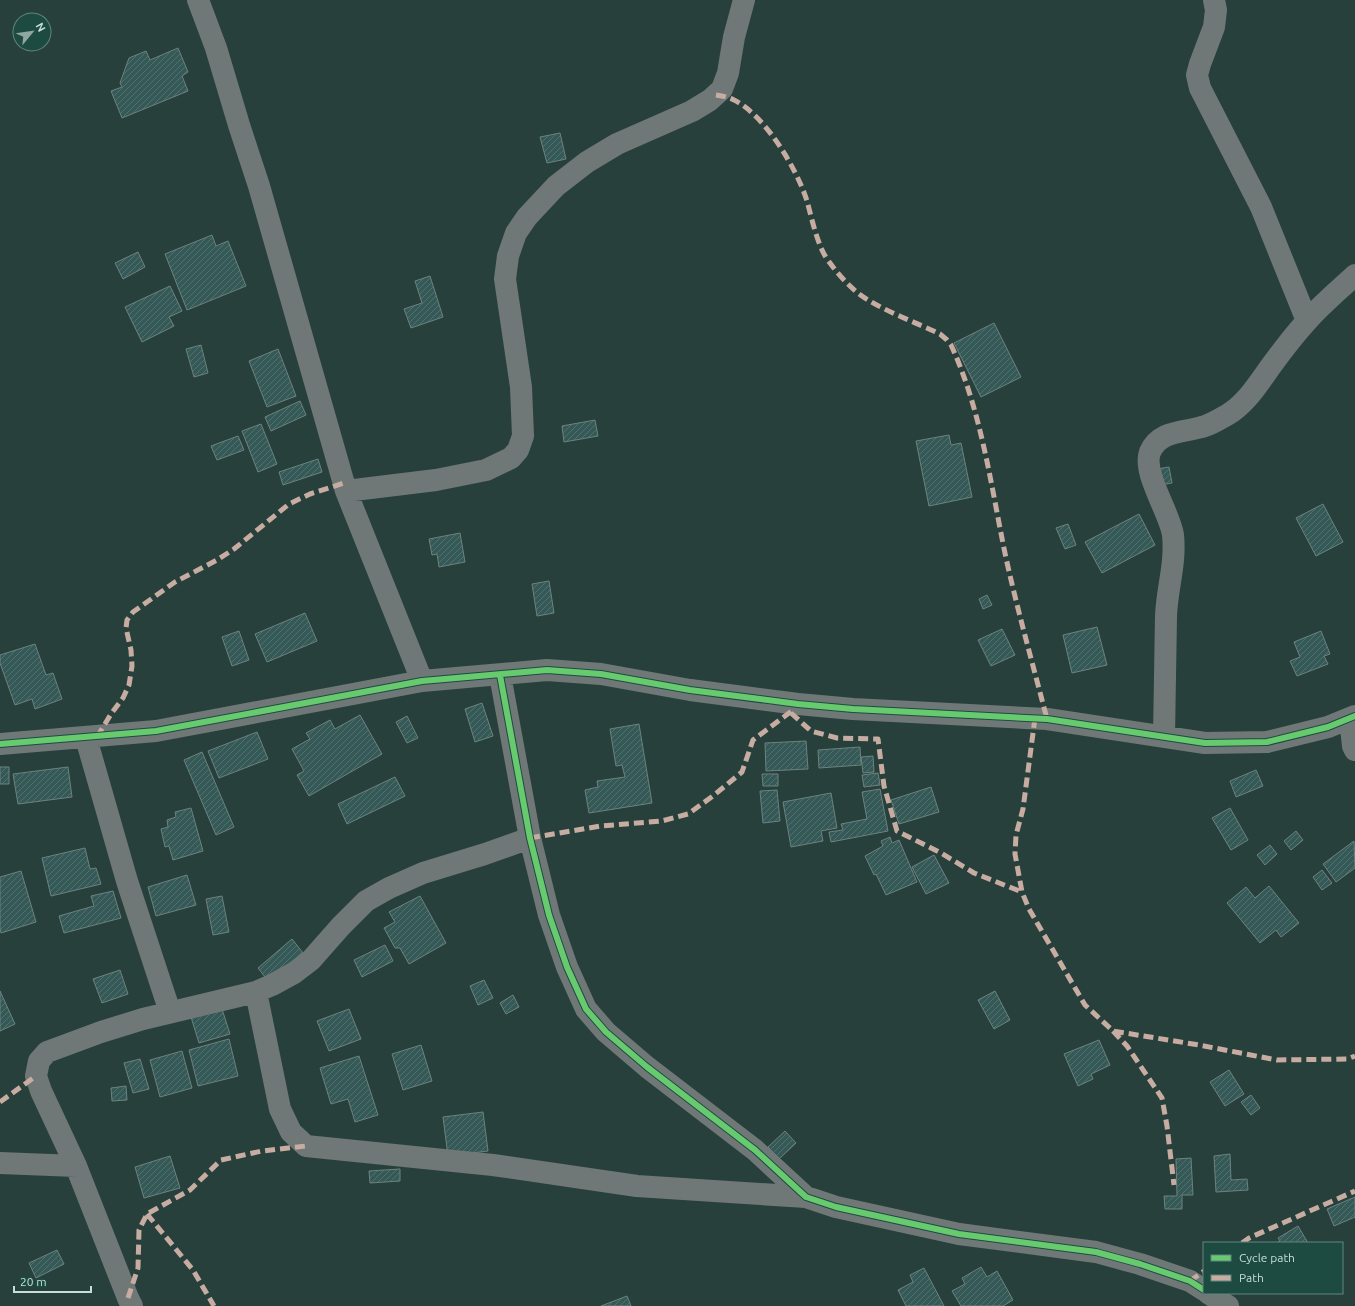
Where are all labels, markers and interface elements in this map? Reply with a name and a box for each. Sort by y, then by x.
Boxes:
north arrow [12,12,52,52]
text: N [34,21,48,34]
legend [1203,1242,1343,1294]
text: Cycle path [1239,1251,1295,1264]
scale bar [14,1268,91,1294]
text: Path [1239,1271,1264,1284]
text: 20 m [20,1275,47,1288]

